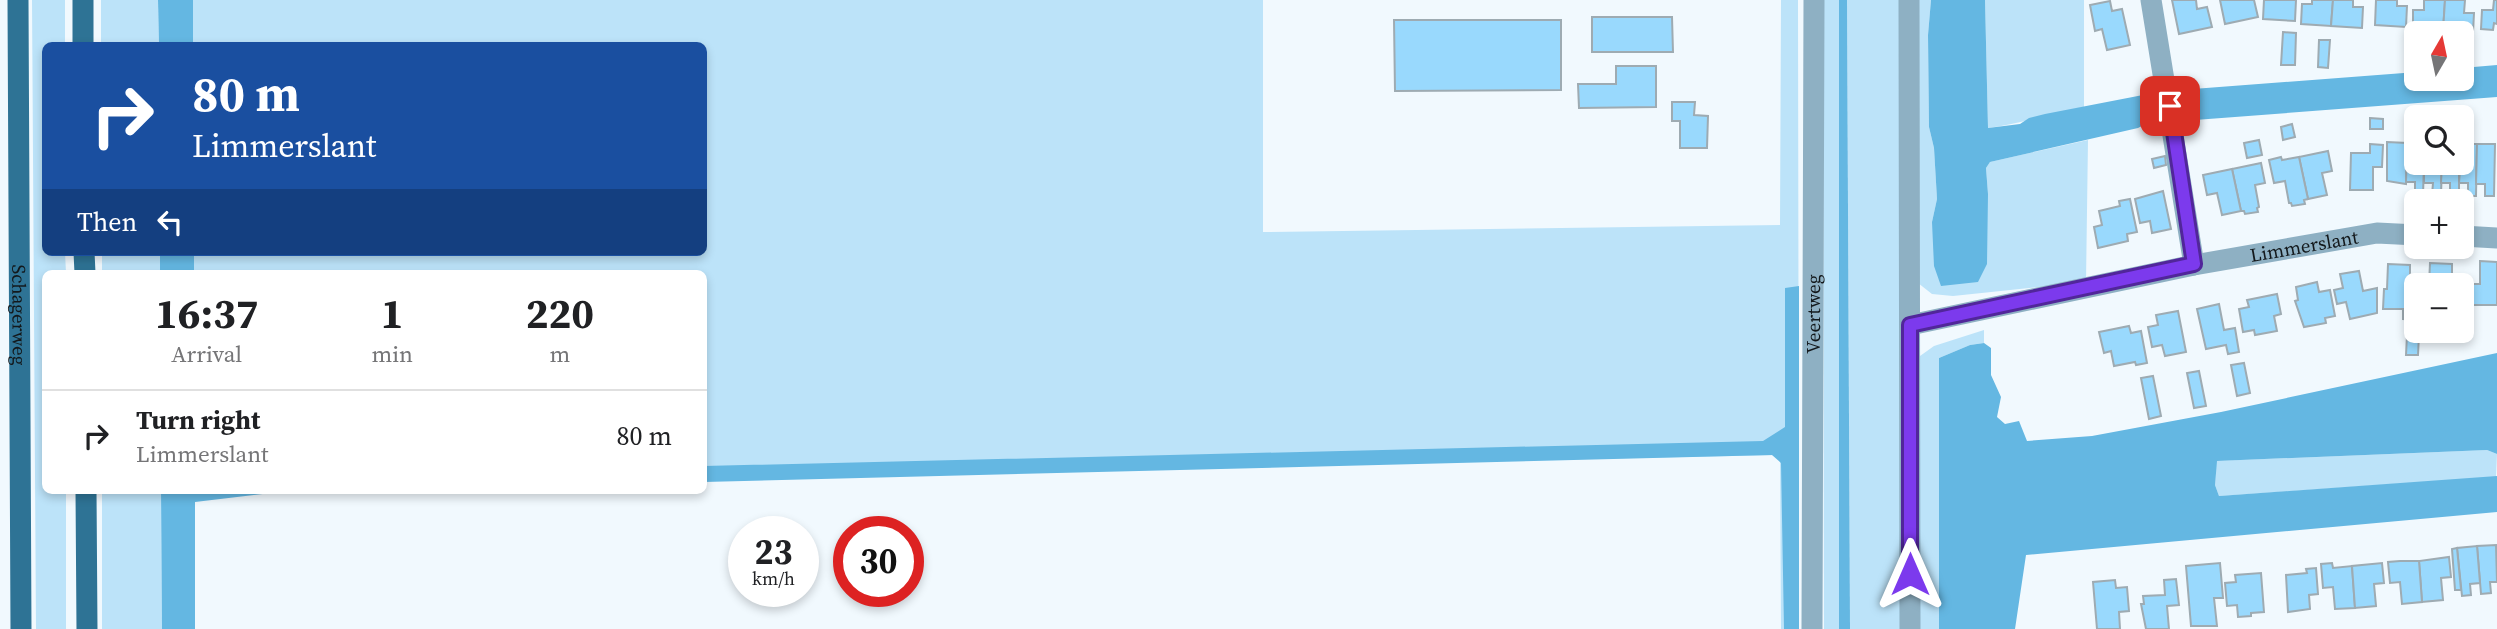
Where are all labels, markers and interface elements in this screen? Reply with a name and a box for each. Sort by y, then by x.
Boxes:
north arrow [2404,21,2474,91]
map controls [2404,21,2474,343]
text: 80 m [192,60,300,127]
icon: right [77,70,168,161]
pin [2140,76,2200,136]
icon: arrive [2151,87,2189,125]
button: search [2404,105,2474,175]
text: Limmerslant [192,124,376,168]
button: + [2404,189,2474,259]
icon: left [151,203,189,241]
text: Then [77,204,137,240]
street label: Limmerslant [2248,223,2361,268]
street label: Schagerweg [6,264,33,366]
button: − [2404,273,2474,343]
street label: Veertweg [1800,274,1826,354]
text: 16:37 [155,284,259,342]
text: 1 [381,284,404,342]
text: 220 [526,284,594,342]
text: Arrival [171,338,242,370]
text: min [371,338,413,370]
text: m [550,338,570,370]
text: Turn right [136,402,260,438]
icon: right [77,417,115,455]
text: 80 m [617,418,672,454]
text: Limmerslant [136,438,269,470]
speed limit sign: 30 [833,516,924,607]
text: 23 [755,528,792,576]
position arrow [1873,537,1947,611]
text: km/h [752,566,795,591]

